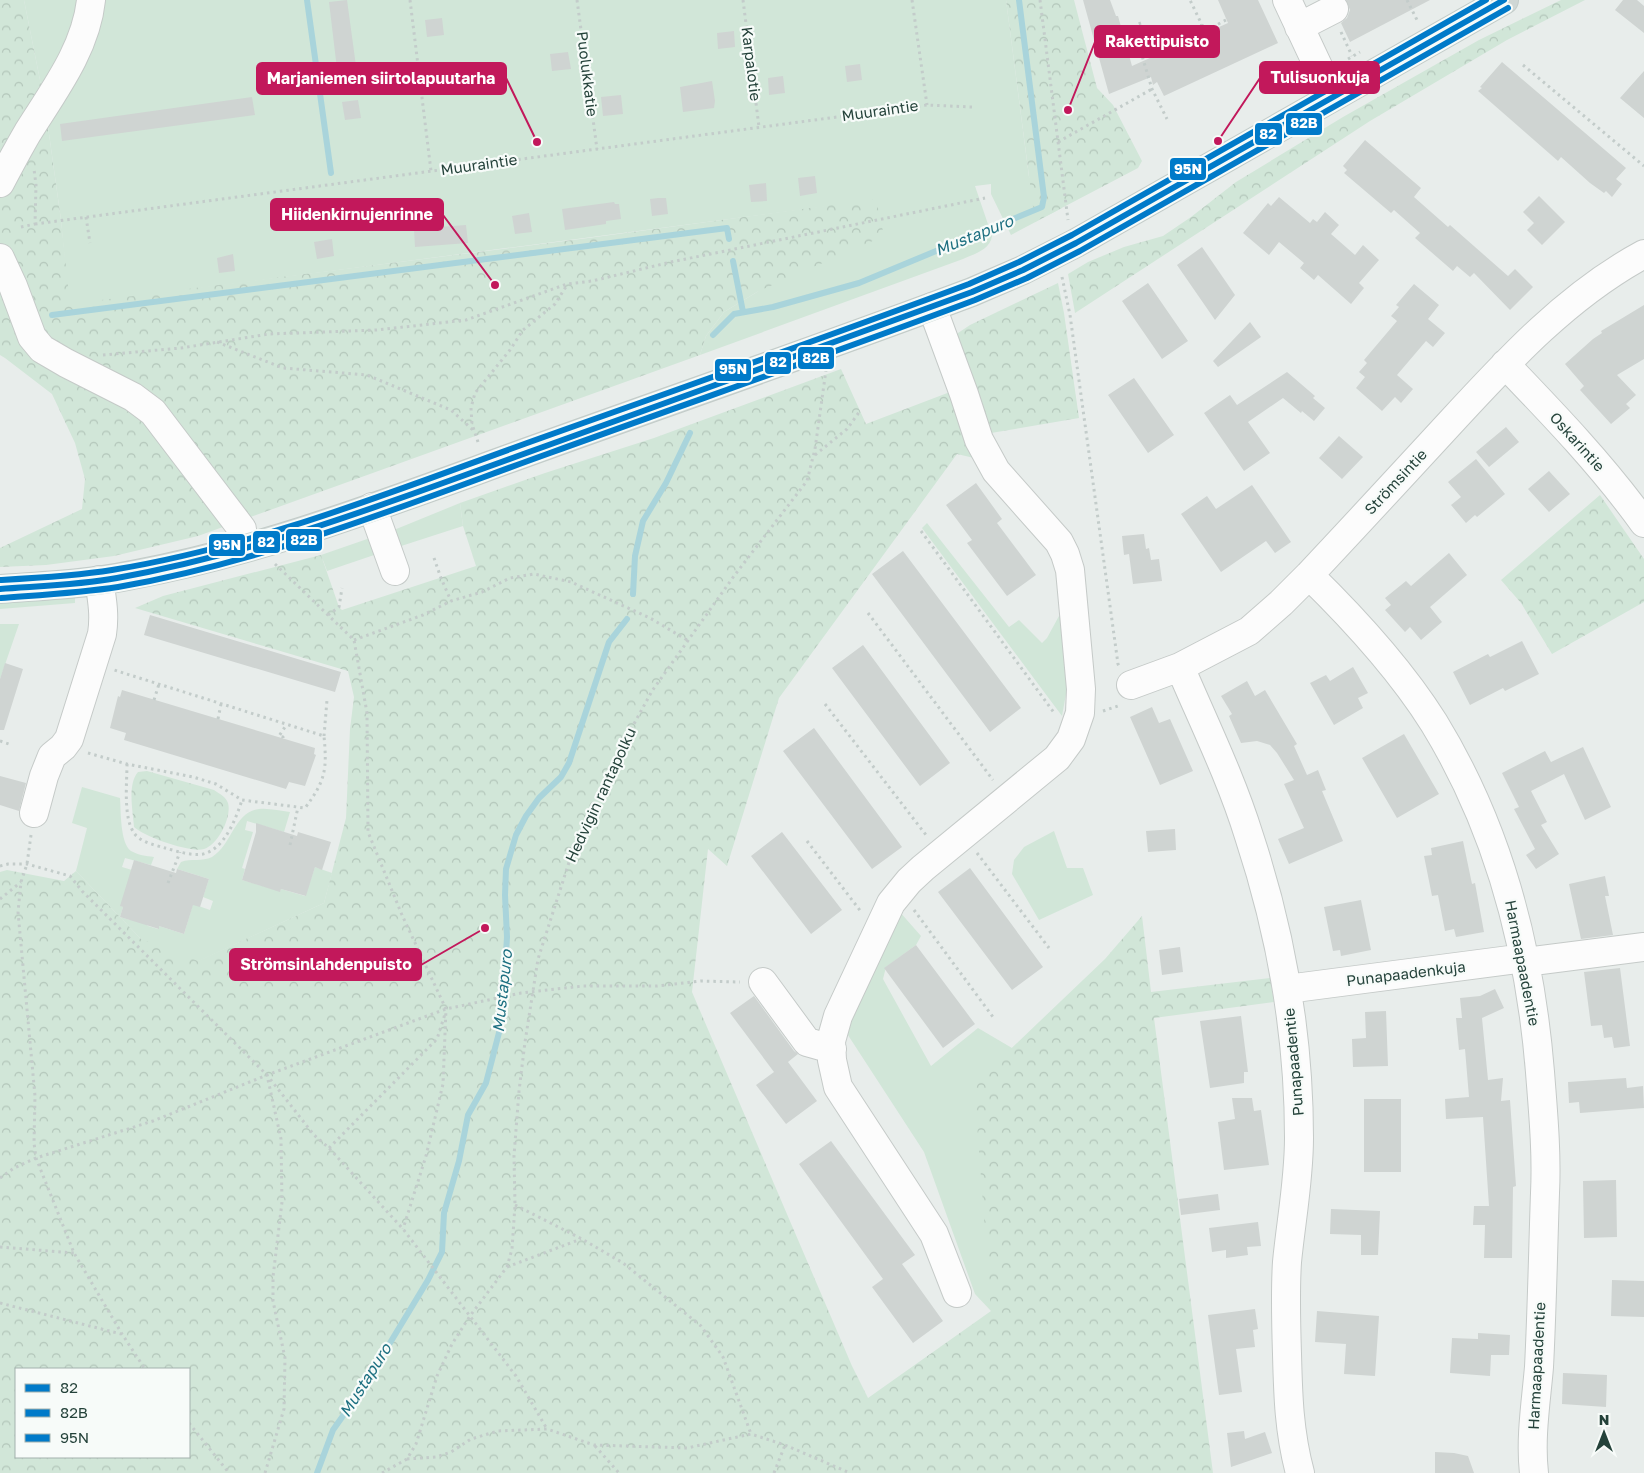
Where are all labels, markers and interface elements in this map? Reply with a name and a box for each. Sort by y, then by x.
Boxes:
street label: Karpalotie [739,26,766,102]
callout: Rakettipuisto [1095,26,1219,57]
street label: Puolukkatie [574,30,602,118]
text: Rakettipuisto [1105,31,1209,51]
callout: Tulisuonkuja [1260,62,1379,93]
callout: Marjaniemen siirtolapuutarha [257,63,506,94]
text: Tulisuonkuja [1270,67,1370,87]
text: Marjaniemen siirtolapuutarha [267,68,495,88]
street label: Muuraintie [840,96,920,124]
line badge: 82B [1285,112,1323,136]
text: 82B [1290,114,1318,131]
line badge: 82 [1254,122,1283,146]
text: 82 [1259,125,1277,142]
street label: Muuraintie [439,150,519,178]
line badge: 95N [1169,157,1207,181]
text: 95N [1174,160,1202,177]
callout: Hiidenkirnujenrinne [271,199,443,230]
text: Hiidenkirnujenrinne [281,204,433,224]
water label: Mustapuro [932,210,1017,260]
line badge: 82B [797,346,835,370]
text: 82B [802,349,830,366]
line badge: 82 [764,351,792,375]
text: 82 [769,353,787,370]
line badge: 95N [714,358,752,382]
text: 95N [719,360,747,377]
street label: Oskarintie [1546,408,1609,475]
street label: Strömsintie [1360,445,1430,518]
line badge: 82B [285,528,323,552]
line badge: 82 [252,530,281,554]
text: 82B [290,531,318,548]
line badge: 95N [208,533,246,557]
text: 82 [257,533,275,550]
text: 95N [213,536,241,553]
street label: Hedvigin rantapolku [561,724,639,865]
street label: Harmaapaadentie [1502,898,1544,1028]
water label: Mustapuro [488,948,516,1033]
callout: Strömsinlahdenpuisto [230,949,421,980]
text: Strömsinlahdenpuisto [240,954,412,974]
street label: Punapaadenkuja [1345,957,1467,989]
street label: Punapaadentie [1279,1007,1307,1117]
street label: Harmaapaadentie [1524,1301,1548,1430]
water label: Mustapuro [335,1339,396,1420]
legend [15,1368,190,1458]
text: 82 [60,1378,78,1396]
text: 82B [60,1403,88,1421]
north arrow [1579,1408,1629,1458]
text: N [1599,1411,1609,1428]
text: 95N [60,1428,89,1446]

